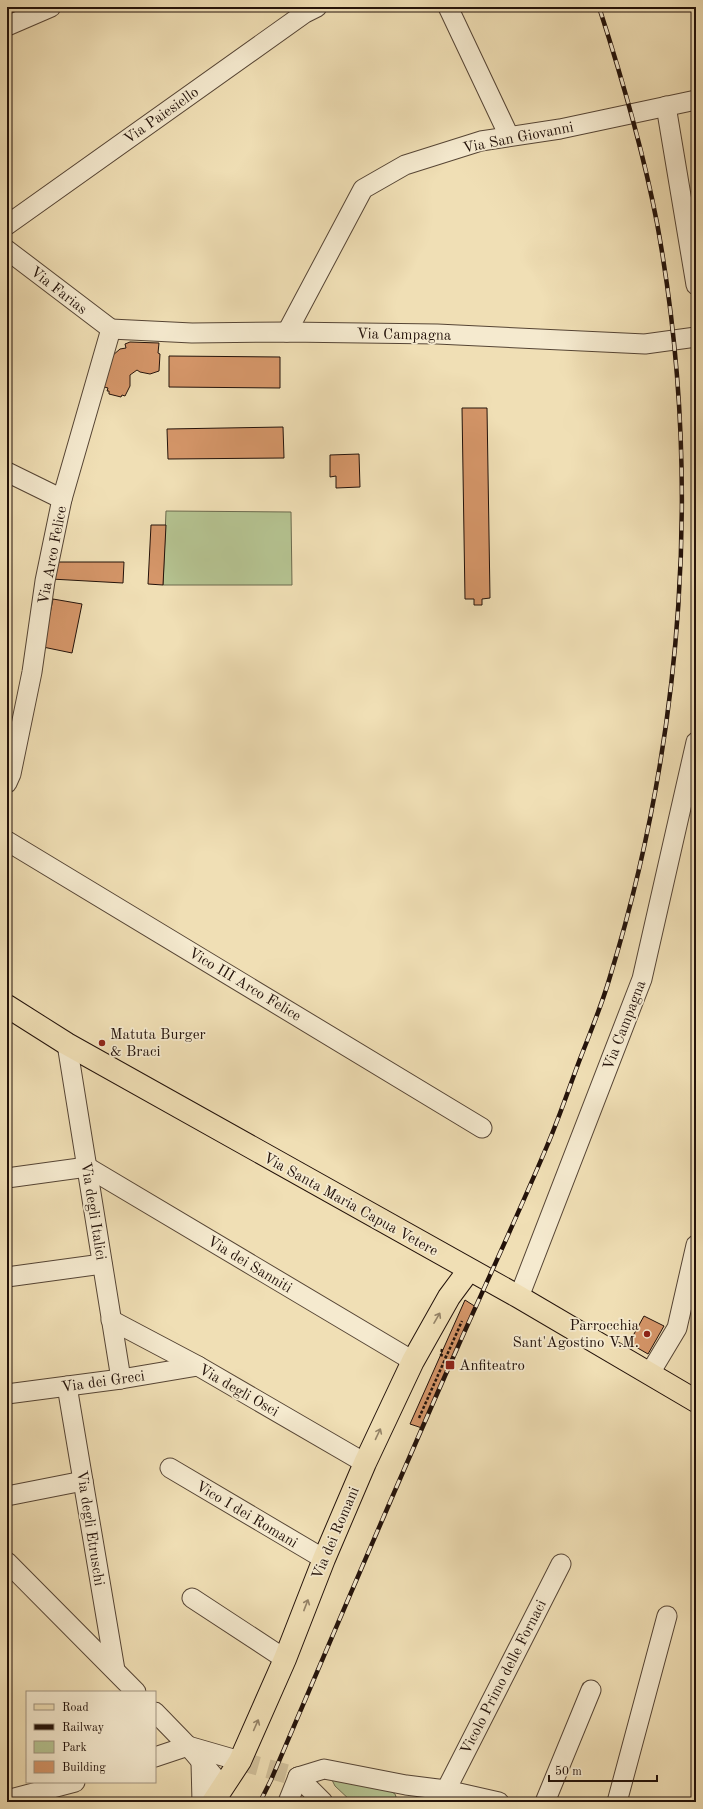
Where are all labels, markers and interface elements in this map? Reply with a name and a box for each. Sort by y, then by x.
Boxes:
street label: Via Paiesiello [122,85,202,147]
street label: Via San Giovanni [462,120,575,157]
street label: Via Farias [27,265,89,318]
street label: Via Campagna [356,327,452,344]
street label: Via Arco Felice [37,505,70,606]
street label: Vico III Arco Felice [185,946,303,1025]
street label: Via Campagna [601,978,650,1072]
place label: Matuta Burger & Braci [110,1028,206,1060]
marker: Matuta Burger & Braci [97,1038,107,1048]
street label: Via Santa Maria Capua Vetere [260,1151,440,1260]
street label: Via degli Italici [77,1161,108,1261]
street label: Via dei Sanniti [204,1234,294,1296]
one-way arrow [434,1312,442,1324]
place label: Parrocchia Sant'Agostino V.M. [513,1319,640,1351]
marker: Parrocchia Sant'Agostino V.M. [642,1329,652,1339]
marker: Anfiteatro [444,1359,456,1371]
place label: Anfiteatro [459,1359,525,1374]
street label: Via degli Osci [196,1362,281,1420]
street label: Via dei Greci [61,1369,146,1396]
one-way arrow [375,1428,382,1440]
street label: Via degli Etruschi [73,1469,106,1587]
street label: Vico I dei Romani [193,1479,300,1552]
street label: Via dei Romani [310,1485,363,1582]
street label: Vicolo Primo delle Fornaci [459,1598,550,1757]
one-way arrow [302,1599,310,1611]
legend [26,1691,156,1783]
text: Road [62,1702,89,1714]
one-way arrow [253,1719,260,1731]
text: Railway [62,1722,105,1734]
text: Park [62,1742,87,1754]
scale bar [549,1757,657,1783]
text: Building [62,1762,106,1774]
text: 50 m [555,1765,582,1778]

